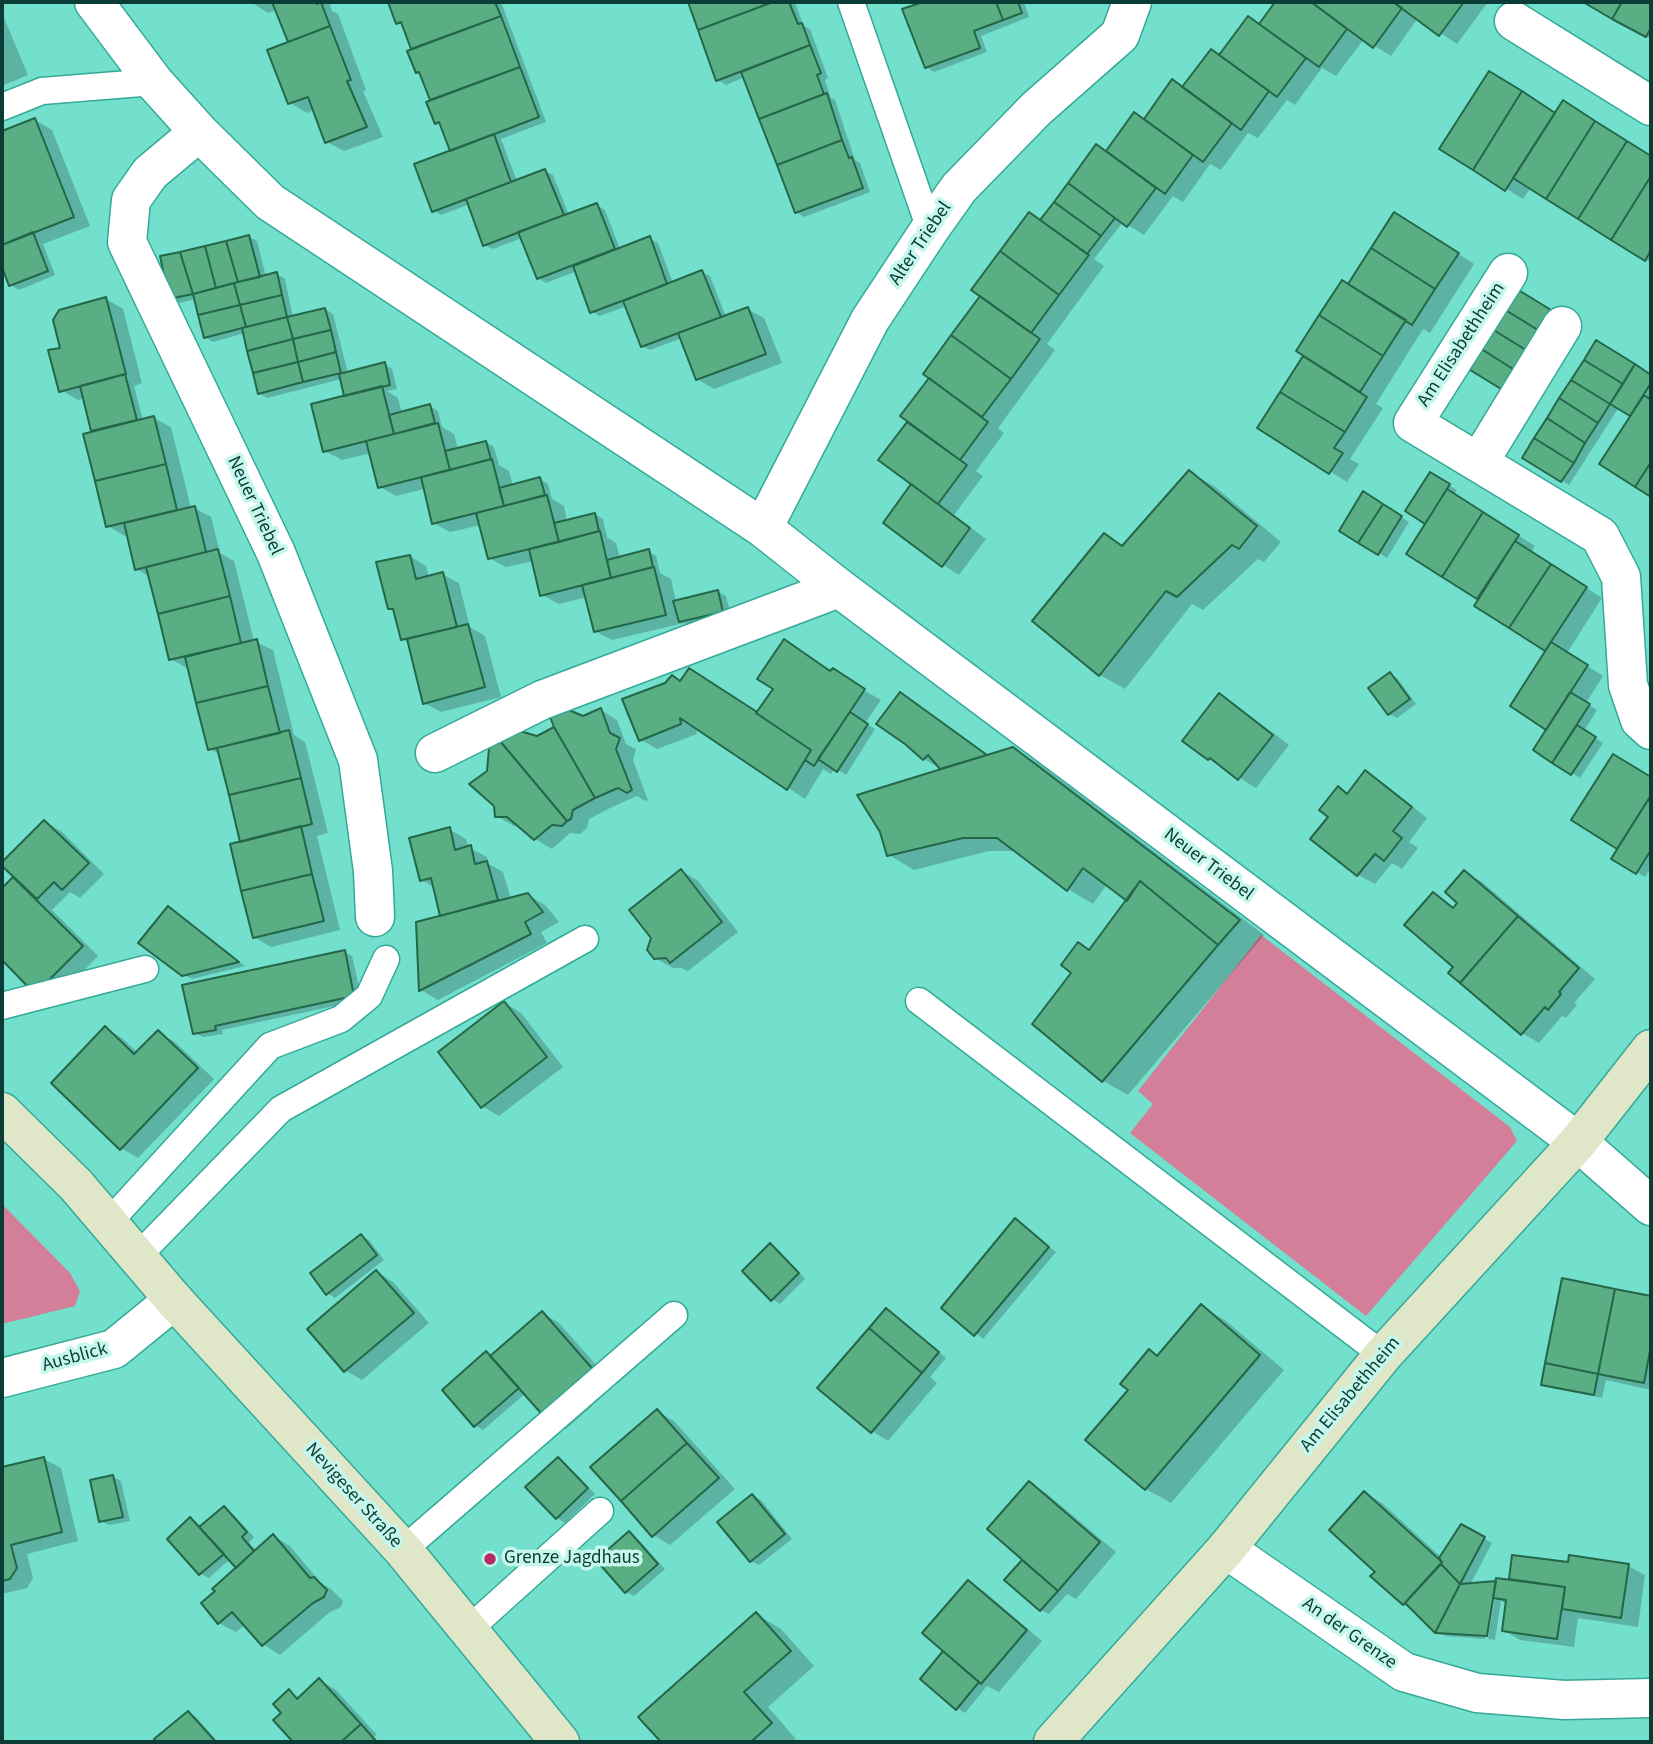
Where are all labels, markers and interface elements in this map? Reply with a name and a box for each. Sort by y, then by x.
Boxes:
street label: Alter Triebel [885,198,957,290]
street label: Am Elisabethheim [1413,279,1511,411]
street label: Neuer Triebel [221,453,287,559]
street label: Neuer Triebel [1159,824,1257,906]
street label: Am Elisabethheim [1296,1333,1406,1457]
street label: Ausblick [40,1338,110,1378]
street label: Nevigeser Straße [300,1439,406,1553]
place label: Grenze Jagdhaus [504,1548,640,1570]
marker: Grenze Jagdhaus [482,1551,498,1567]
street label: An der Grenze [1297,1593,1401,1675]

